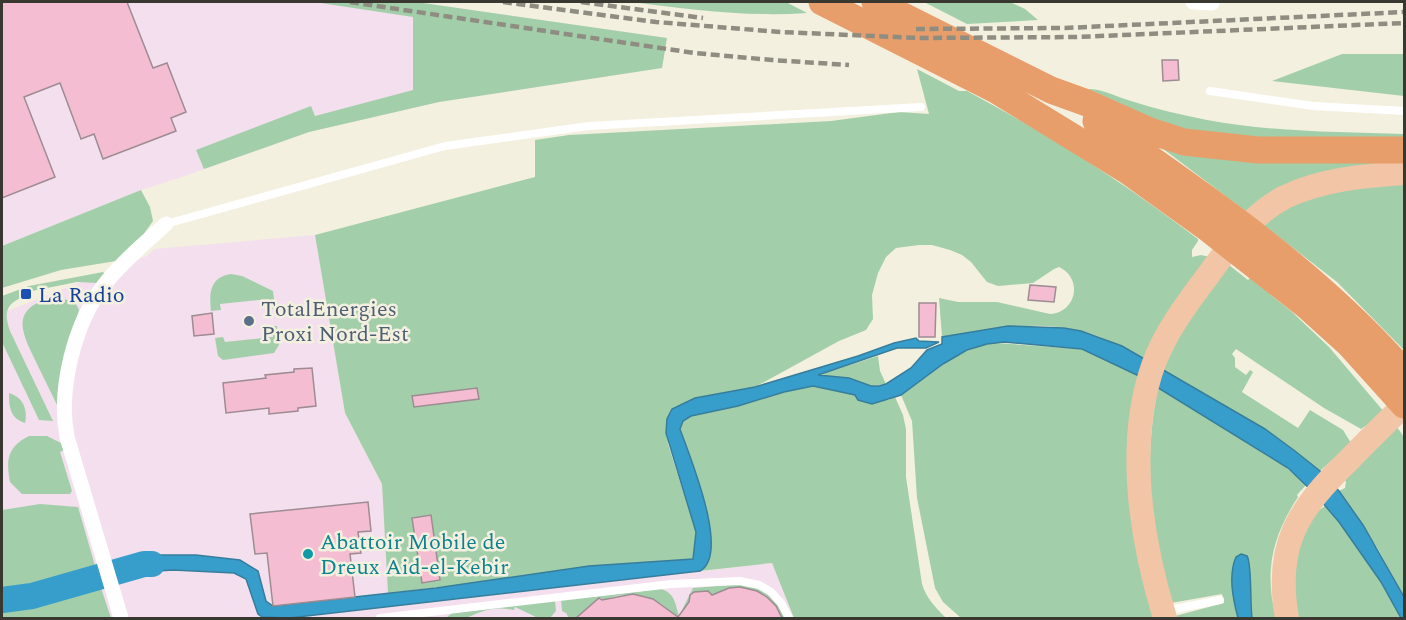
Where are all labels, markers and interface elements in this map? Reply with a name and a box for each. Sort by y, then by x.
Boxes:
place label: La Radio [38,279,125,312]
marker: La Radio [19,287,33,301]
place label: TotalEnergies Proxi Nord-Est [261,293,409,351]
marker: TotalEnergies Proxi Nord-Est [242,314,256,328]
place label: Abattoir Mobile de Dreux Aid-el-Kebir [320,526,509,584]
marker: Abattoir Mobile de Dreux Aid-el-Kebir [301,547,315,561]

